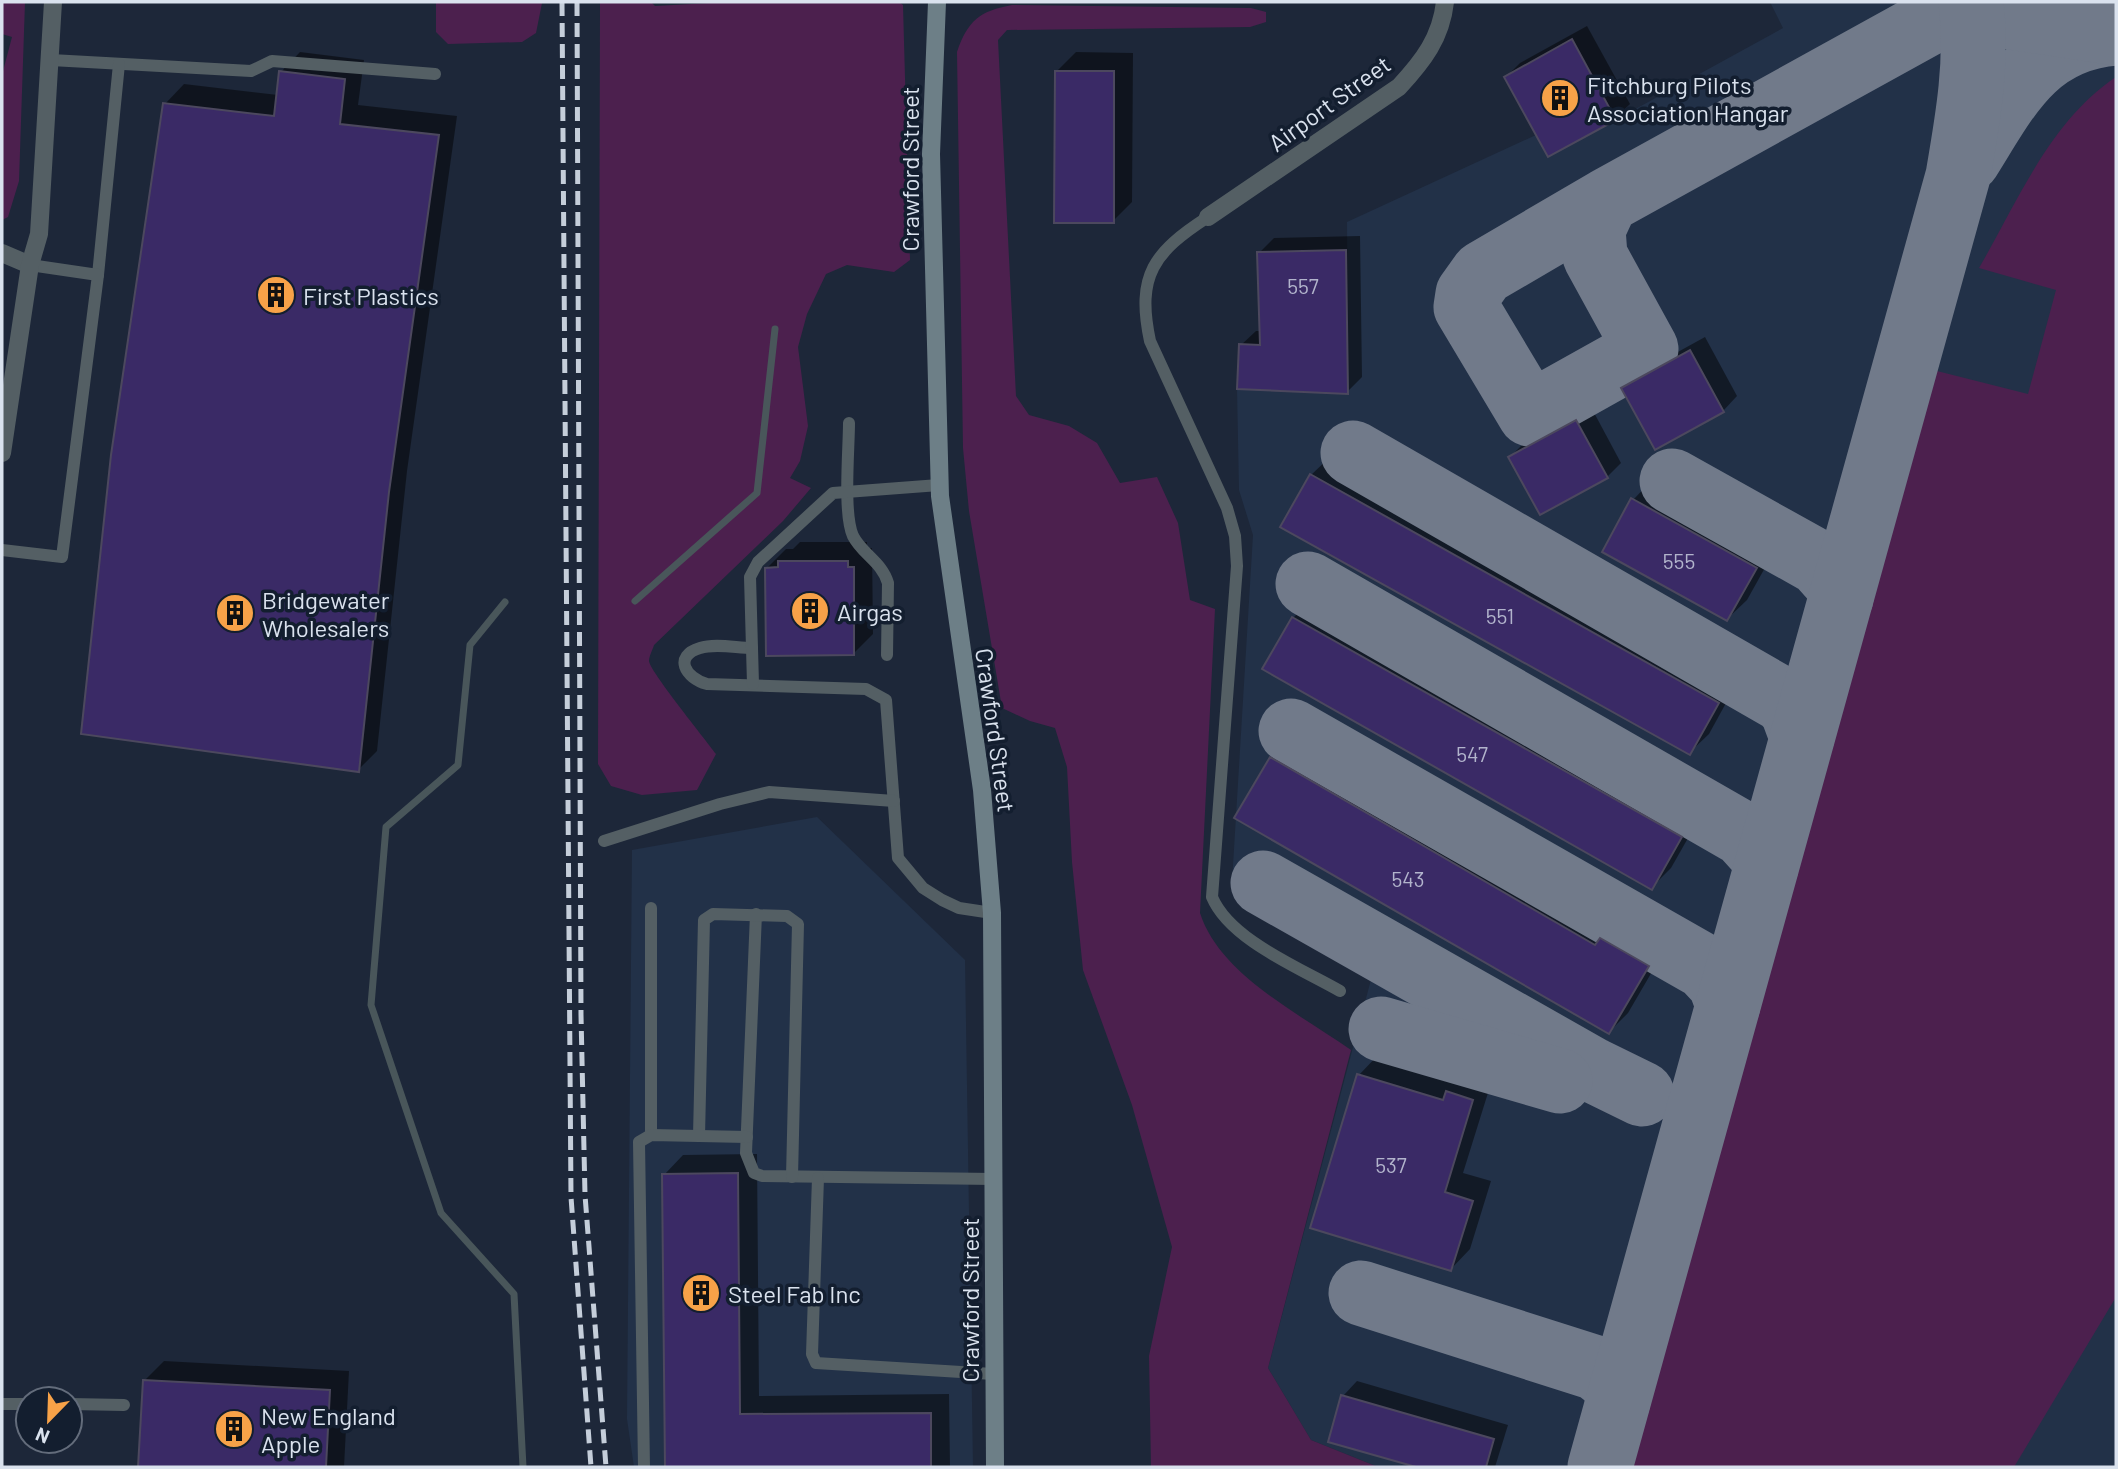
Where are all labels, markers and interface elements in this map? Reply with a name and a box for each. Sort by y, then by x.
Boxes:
street label: Airport Street [1262,49,1396,157]
place label: Fitchburg Pilots Association Hangar [1587,70,1789,127]
building icon: Fitchburg Pilots Association Hangar [1539,77,1581,119]
street label: Crawford Street [895,86,924,252]
house number: 557 [1287,273,1319,298]
building icon: First Plastics [255,274,297,316]
place label: First Plastics [303,281,439,310]
house number: 555 [1663,548,1695,573]
place label: Bridgewater Wholesalers [262,585,390,642]
building icon: Airgas [789,590,831,632]
building icon: Bridgewater Wholesalers [214,592,256,634]
place label: Airgas [837,597,903,626]
house number: 551 [1486,603,1514,628]
street label: Crawford Street [970,646,1022,814]
house number: 547 [1456,741,1488,766]
house number: 543 [1391,866,1425,891]
house number: 537 [1375,1152,1407,1177]
street label: Crawford Street [955,1217,984,1383]
building icon: Steel Fab Inc [680,1272,722,1314]
place label: Steel Fab Inc [728,1279,861,1308]
north arrow [14,1385,84,1455]
place label: New England Apple [261,1401,396,1458]
building icon: New England Apple [213,1408,255,1450]
text: N [32,1423,52,1449]

